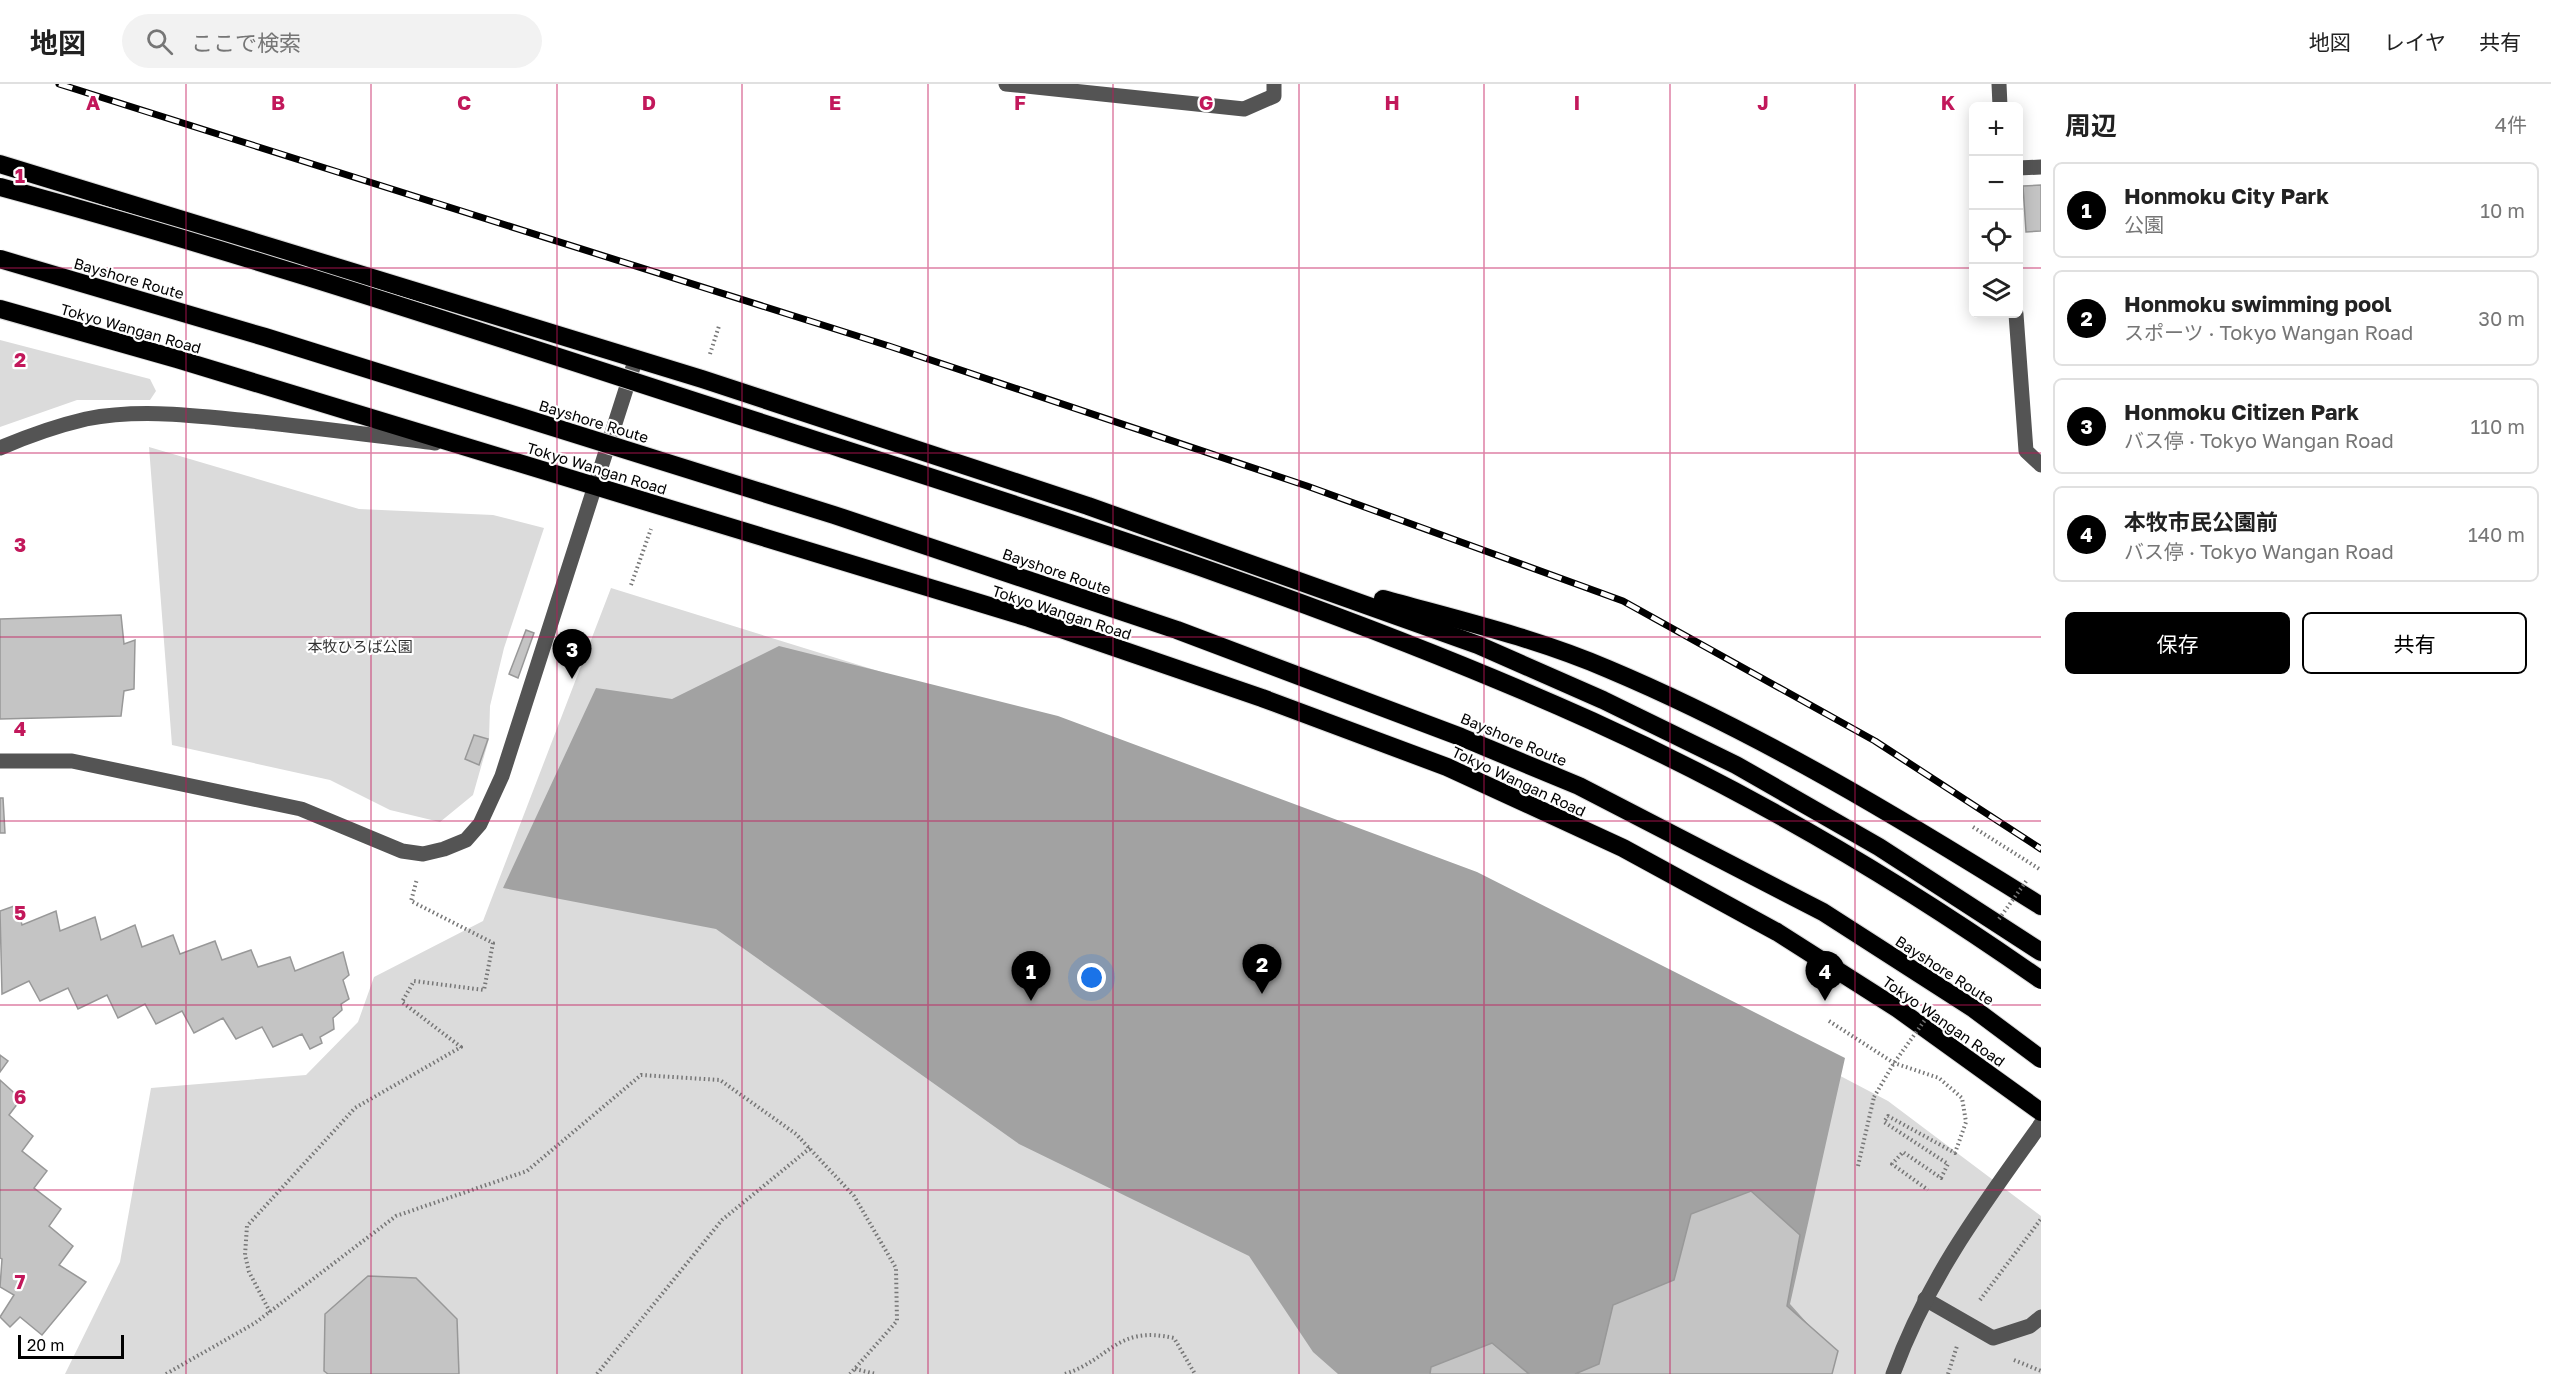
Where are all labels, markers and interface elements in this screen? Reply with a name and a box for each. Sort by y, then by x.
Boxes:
search box [122,14,542,68]
icon: search [143,25,176,58]
text: 地図 [30,26,86,59]
text: ここで検索 [191,29,301,56]
text: 地図 [2309,29,2351,55]
text: レイヤ [2384,29,2446,55]
text: 共有 [2479,29,2521,55]
text: A [86,90,100,114]
text: B [271,90,285,114]
text: C [457,90,471,114]
text: D [642,90,656,114]
text: E [829,90,841,114]
text: F [1014,90,1026,114]
text: G [1199,90,1213,114]
text: H [1384,90,1400,114]
text: I [1574,90,1580,114]
text: J [1757,90,1769,114]
text: K [1941,90,1956,114]
map controls [1969,102,2023,318]
button: + [1969,102,2023,156]
text: 周辺 [2065,110,2117,141]
text: 4件 [2495,112,2527,136]
button: − [1969,156,2023,210]
text: 1 [15,163,25,187]
text: Honmoku City Park [2124,182,2329,209]
text: 1 [2081,198,2092,222]
text: 10 m [2480,198,2525,222]
button: locate [1969,210,2023,264]
text: 公園 [2124,212,2164,236]
street label: Bayshore Route [72,254,186,302]
button: layers [1969,264,2023,318]
text: Honmoku swimming pool [2124,290,2392,317]
street label: Tokyo Wangan Road [59,299,203,357]
text: 2 [2080,306,2093,330]
text: 30 m [2478,306,2525,330]
text: スポーツ · Tokyo Wangan Road [2124,320,2413,344]
text: 2 [14,347,26,371]
street label: Bayshore Route [537,396,651,446]
text: Honmoku Citizen Park [2124,398,2359,425]
text: 3 [2080,414,2093,438]
text: 110 m [2471,414,2525,438]
text: バス停 · Tokyo Wangan Road [2124,428,2394,452]
street label: Tokyo Wangan Road [525,438,669,498]
text: 本牧市民公園前 [2124,508,2278,535]
text: 4 [2080,522,2093,546]
text: 140 m [2468,522,2525,546]
text: 3 [14,532,26,556]
text: バス停 · Tokyo Wangan Road [2124,539,2394,563]
street label: Bayshore Route [1000,544,1114,598]
street label: Tokyo Wangan Road [990,581,1134,643]
button: 保存 [2065,612,2290,674]
button: 共有 [2302,612,2527,674]
pin: 3 [552,630,592,679]
park label: 本牧ひろば公園 [307,637,413,655]
street label: Bayshore Route [1458,708,1570,770]
text: 4 [14,716,26,740]
street label: Tokyo Wangan Road [1449,742,1589,820]
text: 5 [14,900,26,924]
street label: Bayshore Route [1892,931,1998,1009]
pin: 2 [1242,944,1282,994]
pin: 1 [1012,952,1050,1001]
pin: 4 [1806,952,1844,1001]
your location [1077,963,1106,992]
street label: Tokyo Wangan Road [1879,972,2009,1070]
text: 6 [14,1084,26,1108]
text: 7 [15,1269,26,1293]
scale bar [18,1332,124,1360]
text: 20 m [27,1335,64,1355]

